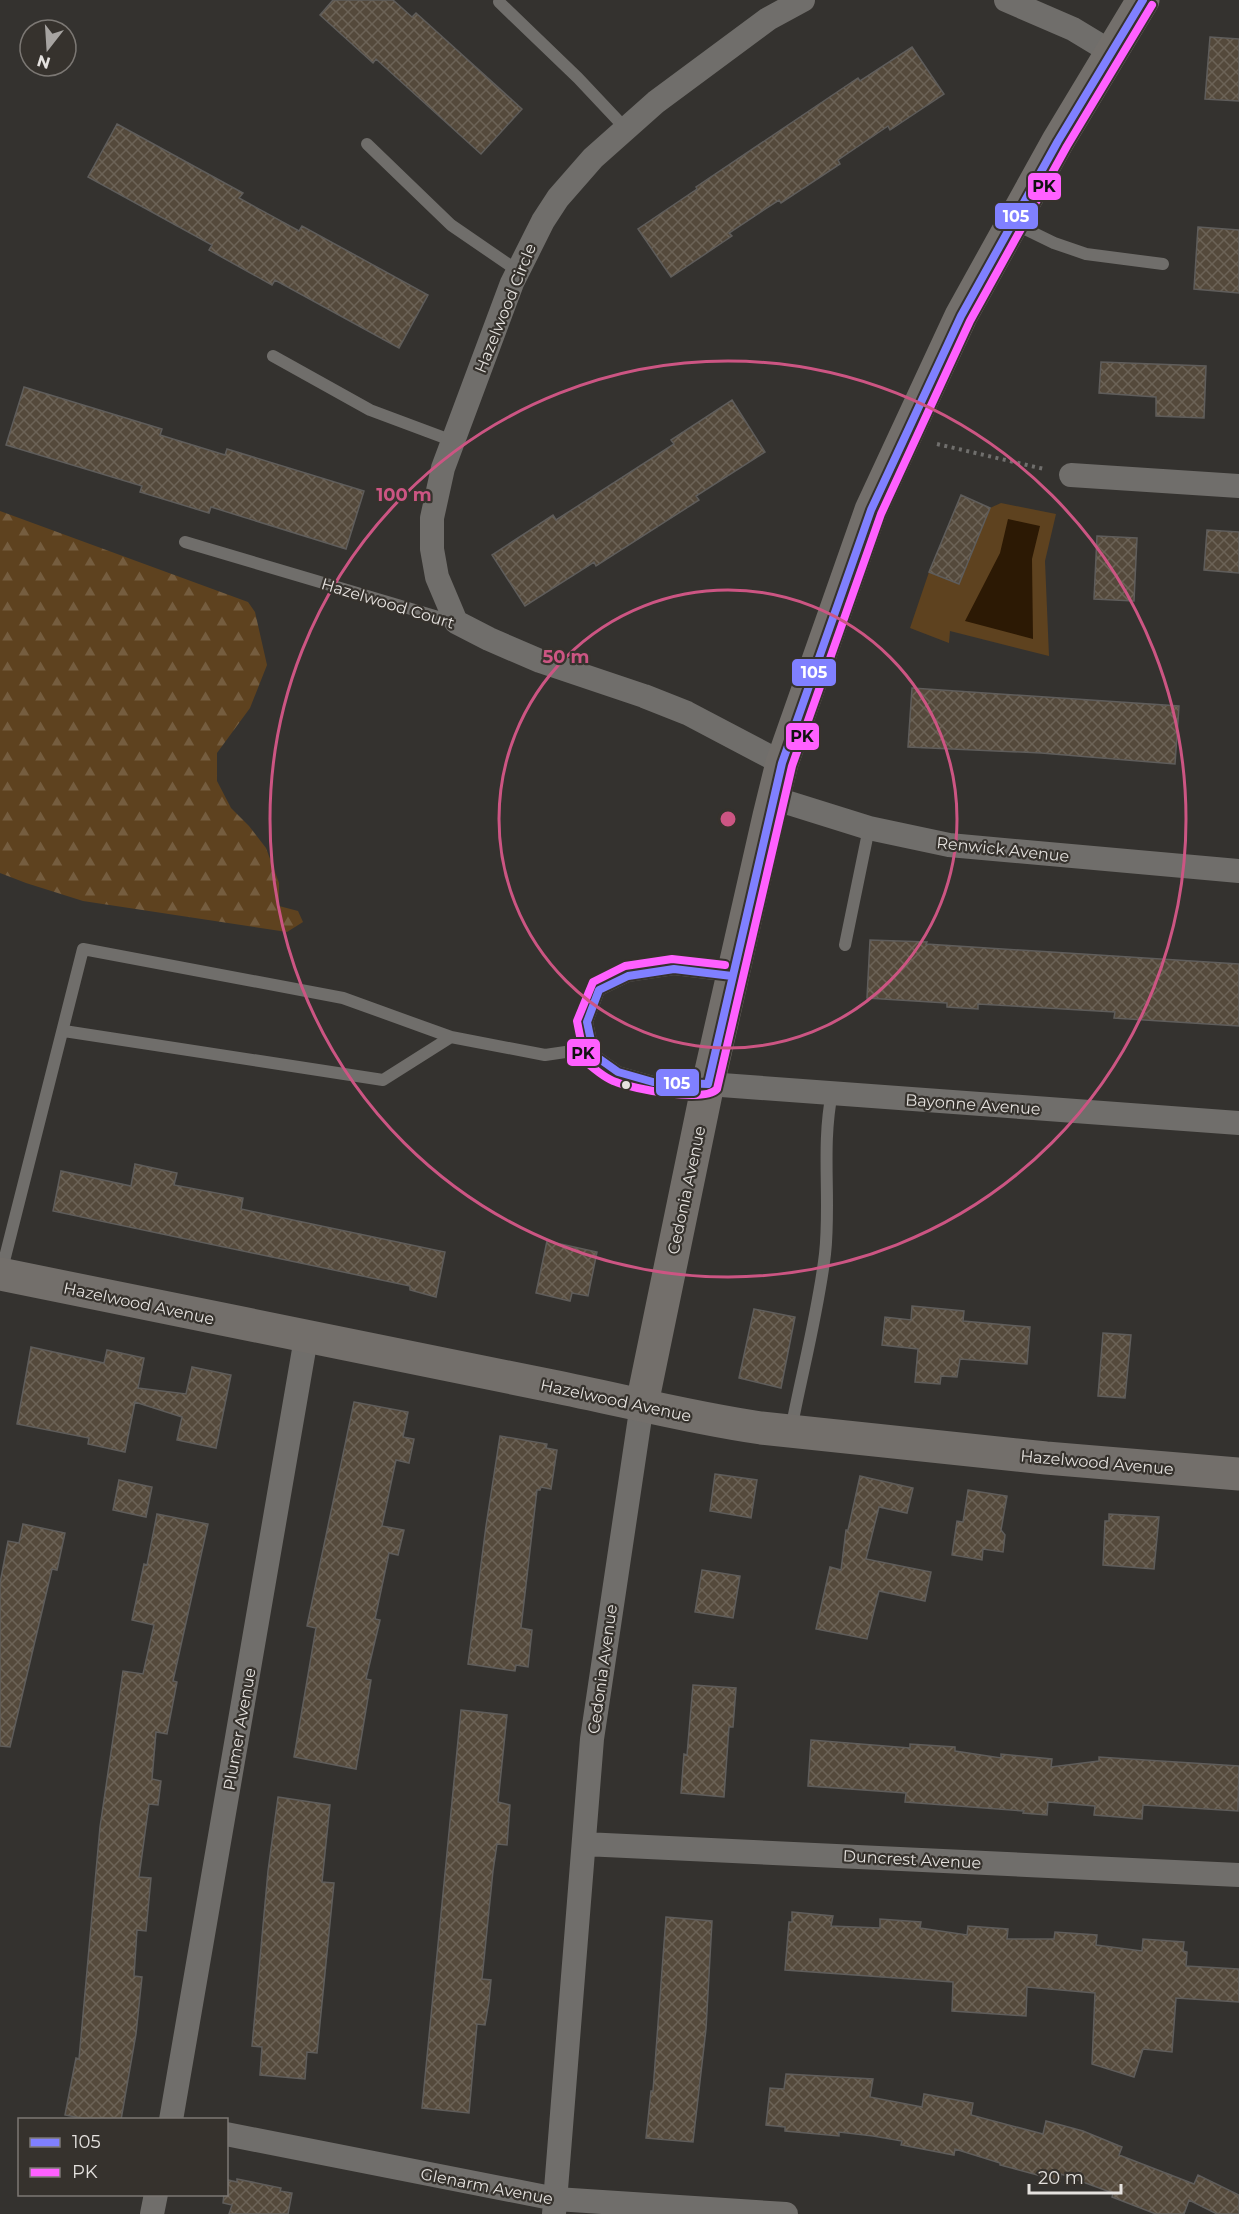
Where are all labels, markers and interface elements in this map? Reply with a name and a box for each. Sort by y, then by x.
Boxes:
north arrow [18,18,78,78]
text: N [35,51,53,73]
line badge: PK [1027,172,1062,201]
text: PK [1032,177,1057,196]
line badge: 105 [994,202,1039,230]
text: 105 [1003,207,1030,226]
street label: Hazelwood Circle [471,241,540,376]
text: 100 m [376,484,432,506]
street label: Hazelwood Court [319,574,457,633]
text: 50 m [543,646,589,668]
line badge: 105 [791,658,837,687]
text: 105 [801,663,828,682]
line badge: PK [785,722,820,751]
text: PK [790,727,815,746]
centre of rings [718,809,738,829]
street label: Renwick Avenue [936,833,1070,866]
line badge: PK [566,1038,601,1067]
text: PK [571,1044,596,1063]
line badge: 105 [655,1068,700,1097]
text: 105 [664,1074,691,1093]
unlabelled marker [620,1079,632,1091]
street label: Bayonne Avenue [905,1090,1041,1119]
street label: Cedonia Avenue [664,1124,709,1256]
street label: Hazelwood Avenue [62,1278,216,1329]
street label: Hazelwood Avenue [539,1375,693,1426]
street label: Hazelwood Avenue [1020,1446,1174,1479]
street label: Cedonia Avenue [584,1603,621,1735]
street label: Plumer Avenue [219,1666,260,1792]
street label: Duncrest Avenue [842,1846,982,1873]
legend [18,2118,228,2196]
text: 105 [72,2131,101,2153]
scale bar [1029,2157,1120,2195]
text: PK [72,2161,98,2183]
street label: Glenarm Avenue [419,2164,555,2209]
text: 20 m [1038,2167,1084,2189]

